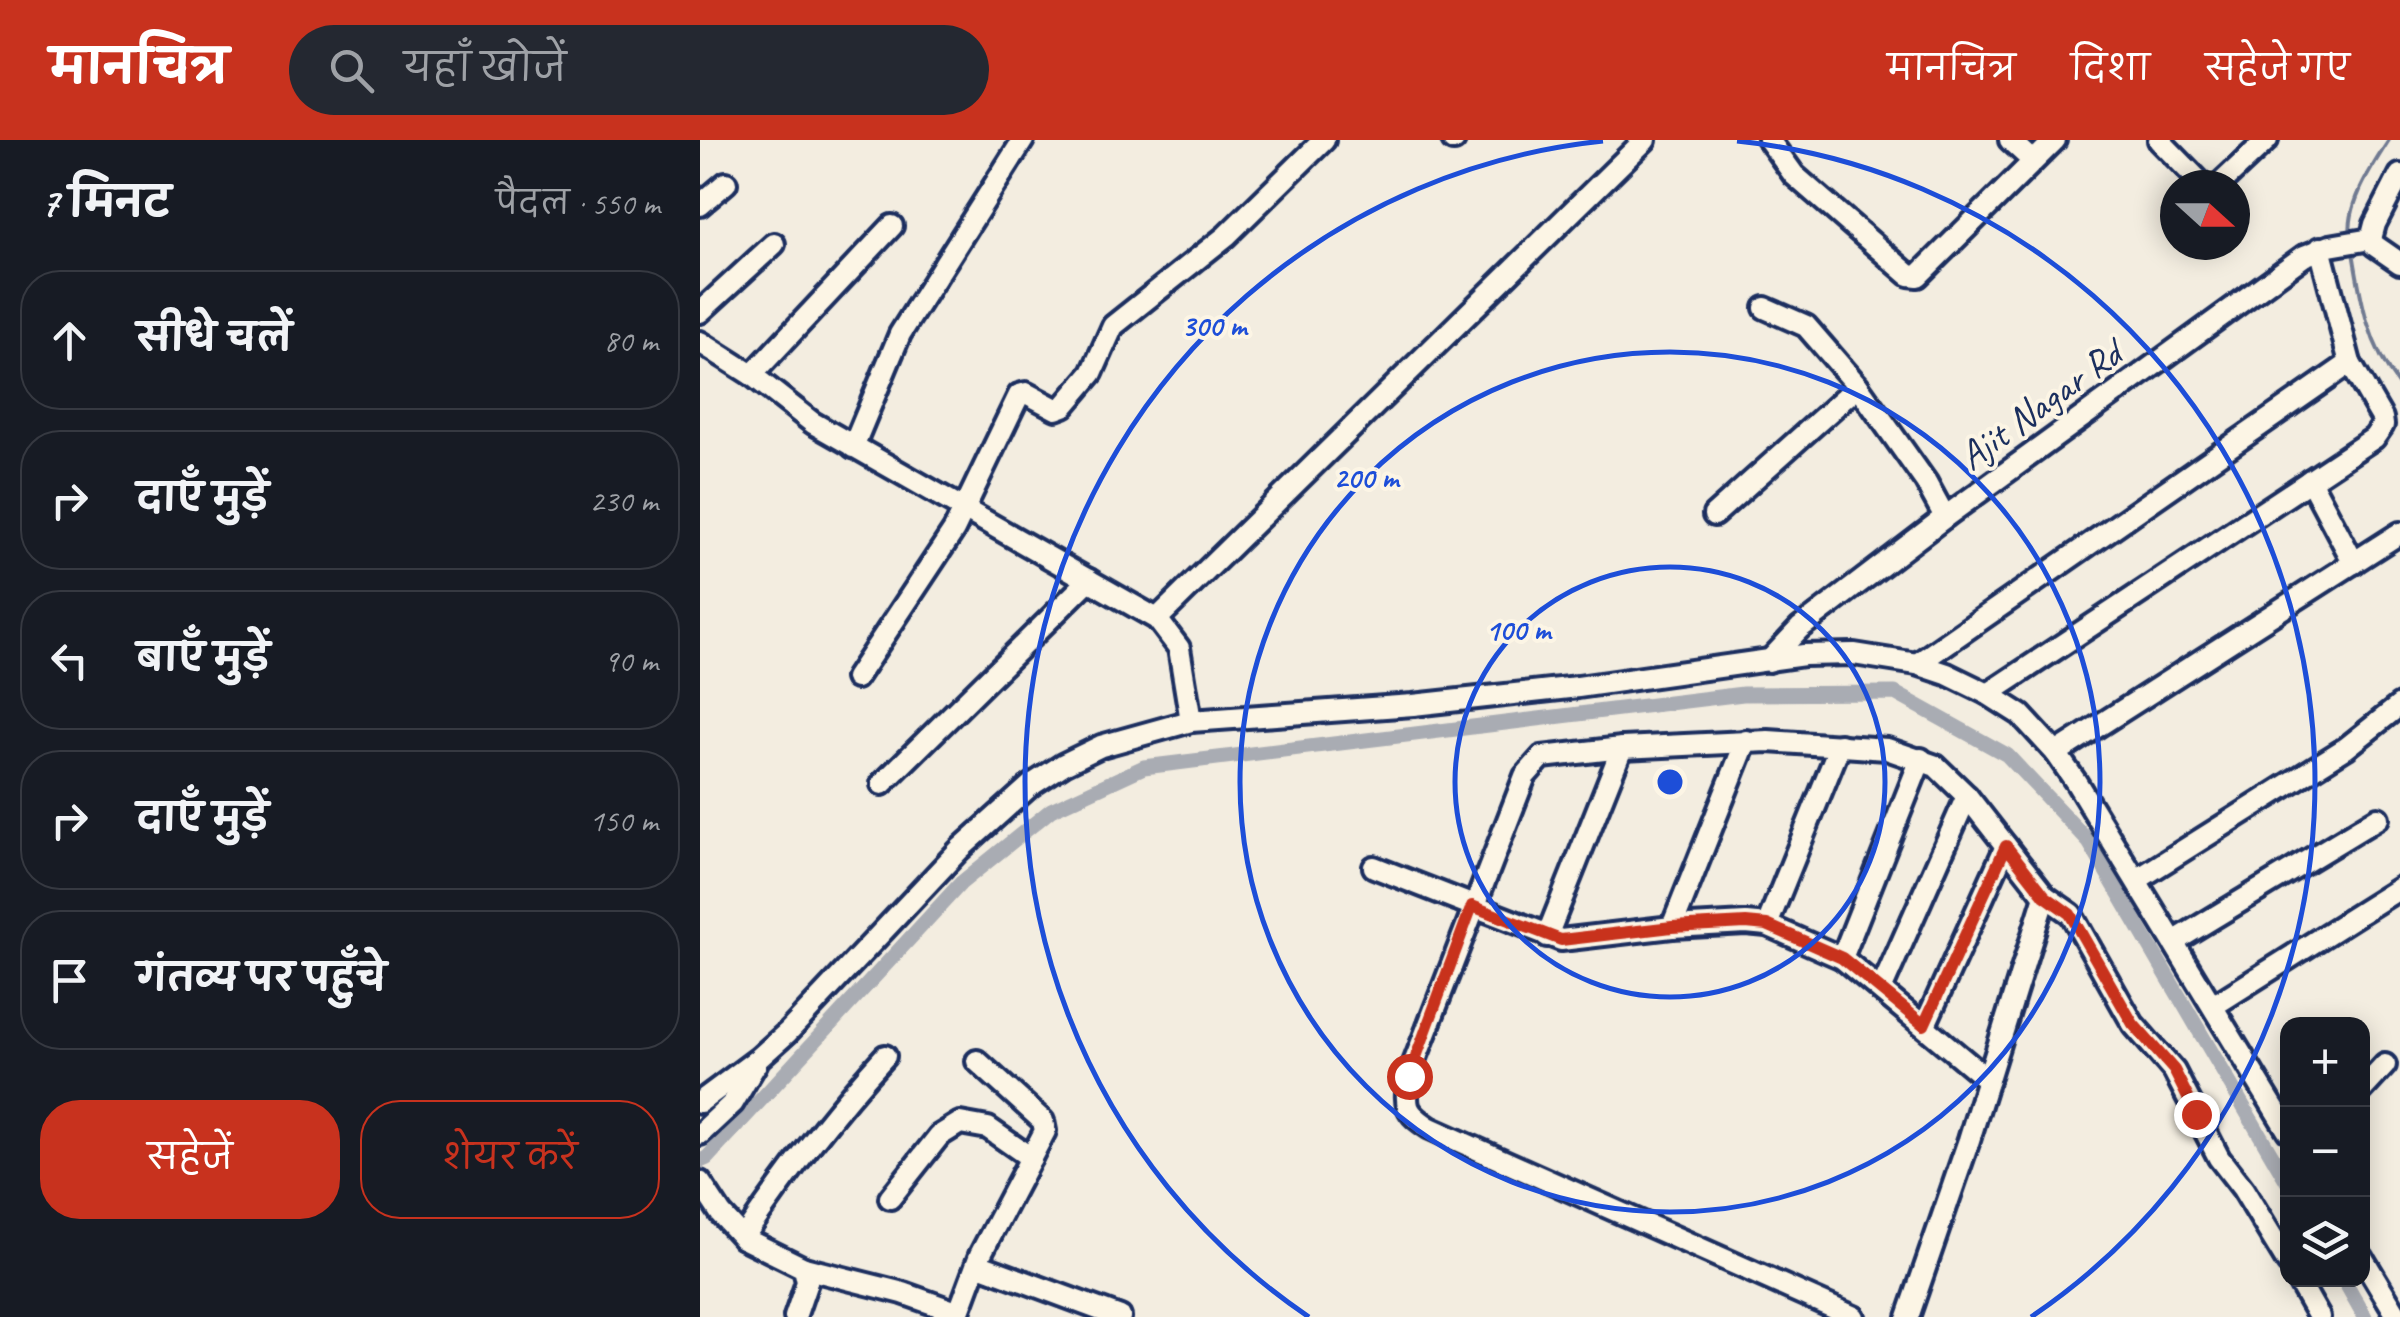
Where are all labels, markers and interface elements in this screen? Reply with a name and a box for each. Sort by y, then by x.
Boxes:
search box [289,25,989,115]
text: मानचित्र [50,37,229,97]
icon: search [324,43,379,98]
text: यहाँ खोजें [404,44,566,91]
text: मानचित्र [1887,46,2016,91]
text: दिशा [2071,46,2150,91]
text: सहेजे गए [2205,46,2350,91]
north arrow [2160,170,2250,260]
text: 7 मिनट [40,176,171,229]
text: पैदल · 550 m [496,183,660,224]
text: 300 m [1182,307,1249,345]
icon: ahead [42,313,97,368]
text: सीधे चलें [137,314,292,361]
text: 80 m [604,320,658,361]
street label: Ajit Nagar Rd [1949,325,2136,481]
text: 200 m [1334,459,1401,497]
icon: right [42,473,97,528]
text: दाएँ मुड़ें [137,474,269,521]
text: 230 m [589,480,658,521]
text: 100 m [1486,611,1553,649]
icon: left [42,633,97,688]
text: बाएँ मुड़ें [137,634,270,681]
text: 90 m [604,640,658,681]
centre of rings [1652,764,1688,800]
icon: right [42,793,97,848]
text: दाएँ मुड़ें [137,794,269,841]
text: 150 m [589,800,658,841]
icon: arrive [42,953,97,1008]
text: गंतव्य पर पहुँचे [137,954,386,1001]
map controls [2280,1017,2370,1287]
button: + [2280,1017,2370,1107]
route start [1387,1054,1433,1100]
route end [2174,1092,2220,1138]
button: सहेजें [40,1100,340,1219]
button: शेयर करें [360,1100,660,1219]
button: − [2280,1107,2370,1197]
button: layers [2280,1197,2370,1287]

